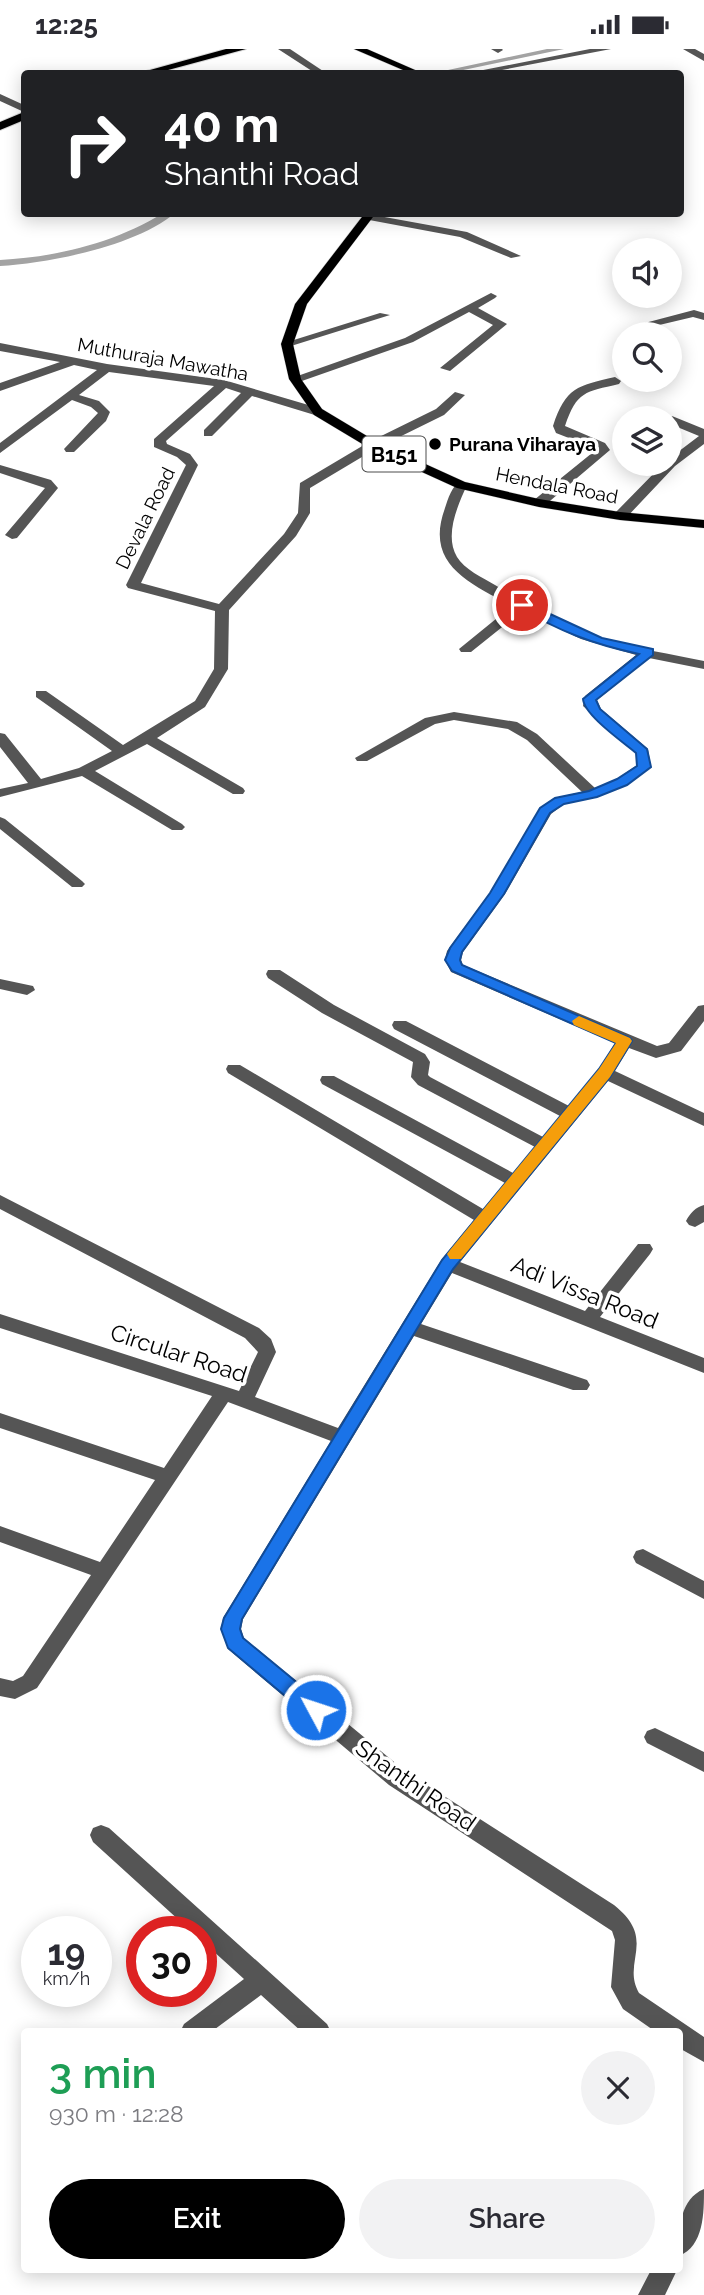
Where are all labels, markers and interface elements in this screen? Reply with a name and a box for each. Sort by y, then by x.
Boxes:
text: 12:25 [35,10,98,40]
text: 40 m [164,96,279,153]
icon: right [49,98,140,189]
text: Shanthi Road [164,155,359,192]
map controls [612,238,682,476]
button: sound [612,238,682,308]
button: search [612,322,682,392]
street label: Muthuraja Mawatha [76,333,250,385]
button: layers [612,406,682,476]
place label: Purana Viharaya [449,433,596,455]
marker: Purana Viharaya [427,436,443,452]
road number: B151 [362,437,426,471]
street label: Hendala Road [494,462,620,508]
street label: Devala Road [111,463,179,573]
pin [492,575,552,635]
icon: arrive [503,586,541,624]
street label: Adi Vissa Road [508,1250,662,1334]
street label: Circular Road [107,1318,251,1388]
position arrow [279,1673,353,1747]
street label: Shanthi Road [351,1734,481,1836]
speed limit sign: 30 [126,1916,217,2007]
text: 19 [48,1932,85,1973]
text: km/h [43,1968,90,1989]
text: 3 min [49,2049,157,2098]
button: close [581,2051,655,2125]
text: 930 m · 12:28 [49,2100,184,2127]
button: Exit [49,2179,345,2259]
button: Share [359,2179,655,2259]

